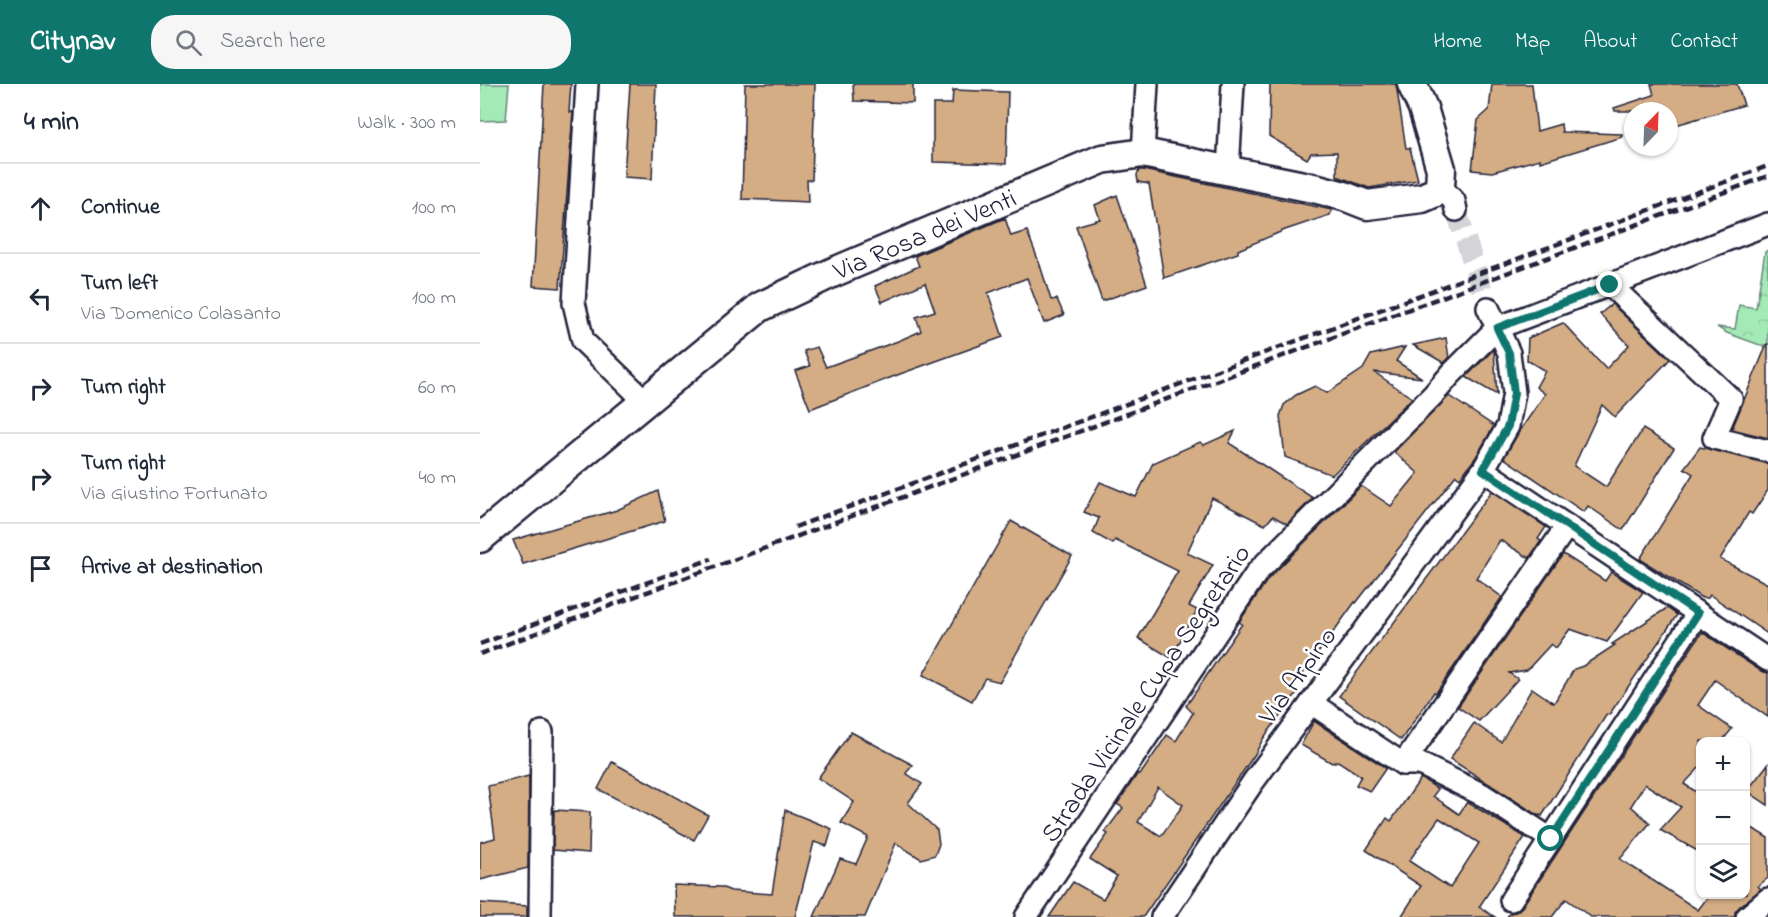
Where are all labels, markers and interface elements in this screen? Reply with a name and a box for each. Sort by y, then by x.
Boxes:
search box [151,15,571,69]
text: Citynav [30,22,115,63]
icon: search [172,26,205,59]
text: Search here [220,26,326,58]
text: Home [1433,27,1482,57]
text: Map [1515,27,1550,57]
text: About [1583,27,1637,57]
text: Contact [1670,27,1738,57]
north arrow [1624,102,1678,156]
text: 4 min [24,104,79,142]
text: Walk · 300 m [357,109,456,138]
street label: Via Rosa dei Venti [827,180,1023,292]
icon: ahead [24,192,57,225]
text: Continue [81,192,160,224]
text: 100 m [412,194,456,223]
text: Turn left [81,268,158,300]
route end [1596,271,1622,297]
icon: left [24,282,57,315]
text: 100 m [412,284,456,313]
text: Via Domenico Colasanto [81,300,281,329]
icon: right [24,372,57,405]
text: Turn right [81,372,166,404]
text: 60 m [418,374,456,403]
text: Turn right [81,448,166,480]
icon: right [24,462,57,495]
text: 40 m [419,464,456,493]
text: Via Giustino Fortunato [81,480,268,509]
street label: Strada Vicinale Cupa Segretario [1032,538,1262,851]
icon: arrive [24,552,57,585]
text: Arrive at destination [81,552,263,584]
street label: Via Arpino [1250,620,1348,734]
map controls [1696,737,1750,899]
button: + [1696,737,1750,791]
button: − [1696,791,1750,845]
route start [1537,825,1563,851]
button: layers [1696,845,1750,899]

